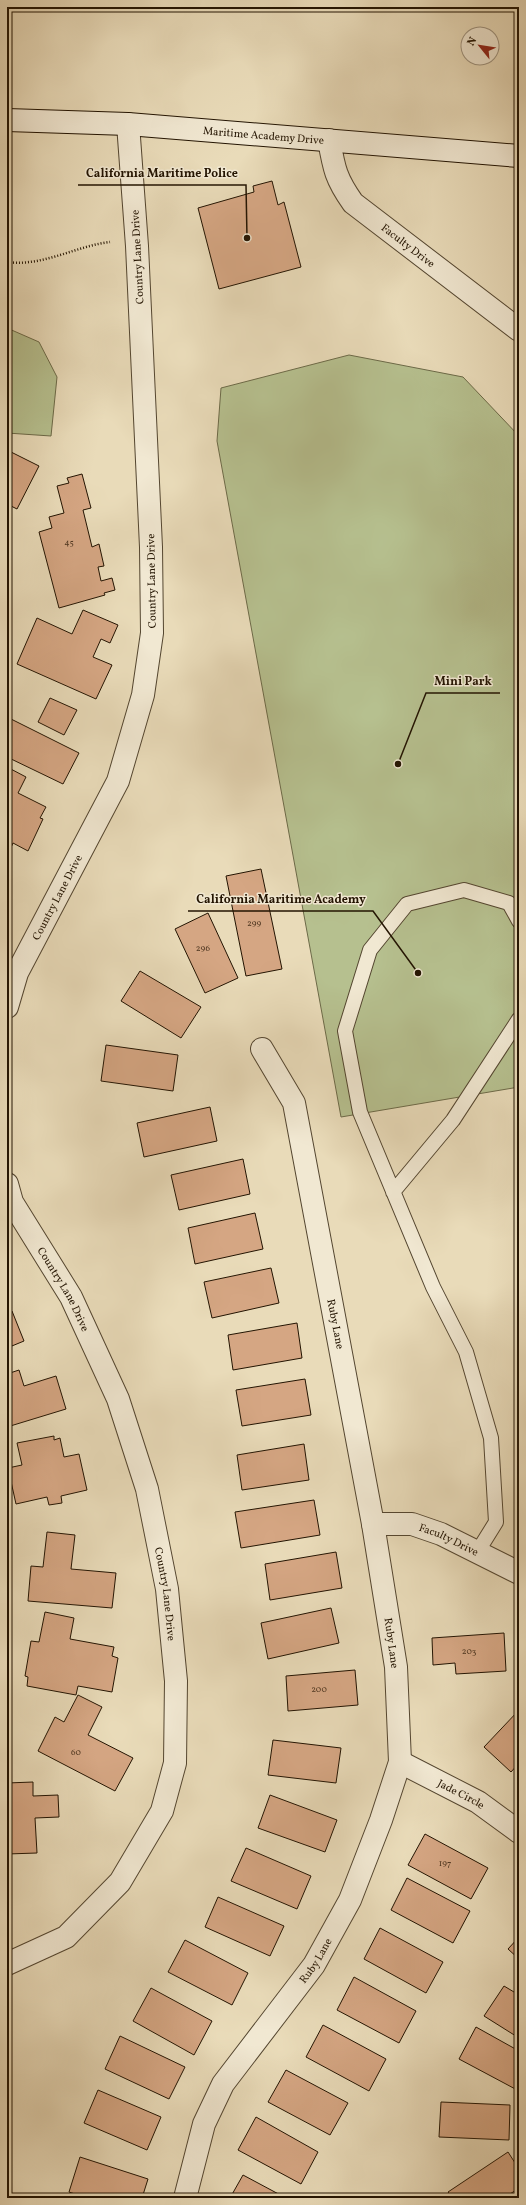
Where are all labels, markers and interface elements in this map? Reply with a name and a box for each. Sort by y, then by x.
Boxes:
north arrow [460,26,500,66]
text: N [464,35,481,49]
street label: Maritime Academy Drive [202,124,324,149]
callout: California Maritime Police [78,161,246,185]
text: California Maritime Police [86,166,238,182]
street label: Country Lane Drive [129,209,148,305]
street label: Faculty Drive [377,221,438,272]
street label: Country Lane Drive [144,534,161,628]
house number: 45 [64,536,74,549]
callout: Mini Park [426,669,500,693]
text: Mini Park [434,674,493,690]
street label: Country Lane Drive [29,853,87,943]
callout: California Maritime Academy [188,887,373,911]
text: California Maritime Academy [196,892,366,908]
house number: 299 [247,917,261,930]
house number: 296 [196,942,211,955]
street label: Country Lane Drive [33,1245,92,1334]
street label: Ruby Lane [322,1298,347,1351]
street label: Faculty Drive [417,1521,481,1561]
street label: Country Lane Drive [150,1546,178,1642]
street label: Ruby Lane [380,1617,401,1669]
house number: 203 [462,1645,477,1658]
house number: 200 [311,1683,327,1696]
house number: 60 [71,1746,82,1759]
street label: Jade Circle [435,1777,487,1813]
house number: 197 [439,1857,451,1870]
street label: Ruby Lane [296,1936,336,1987]

